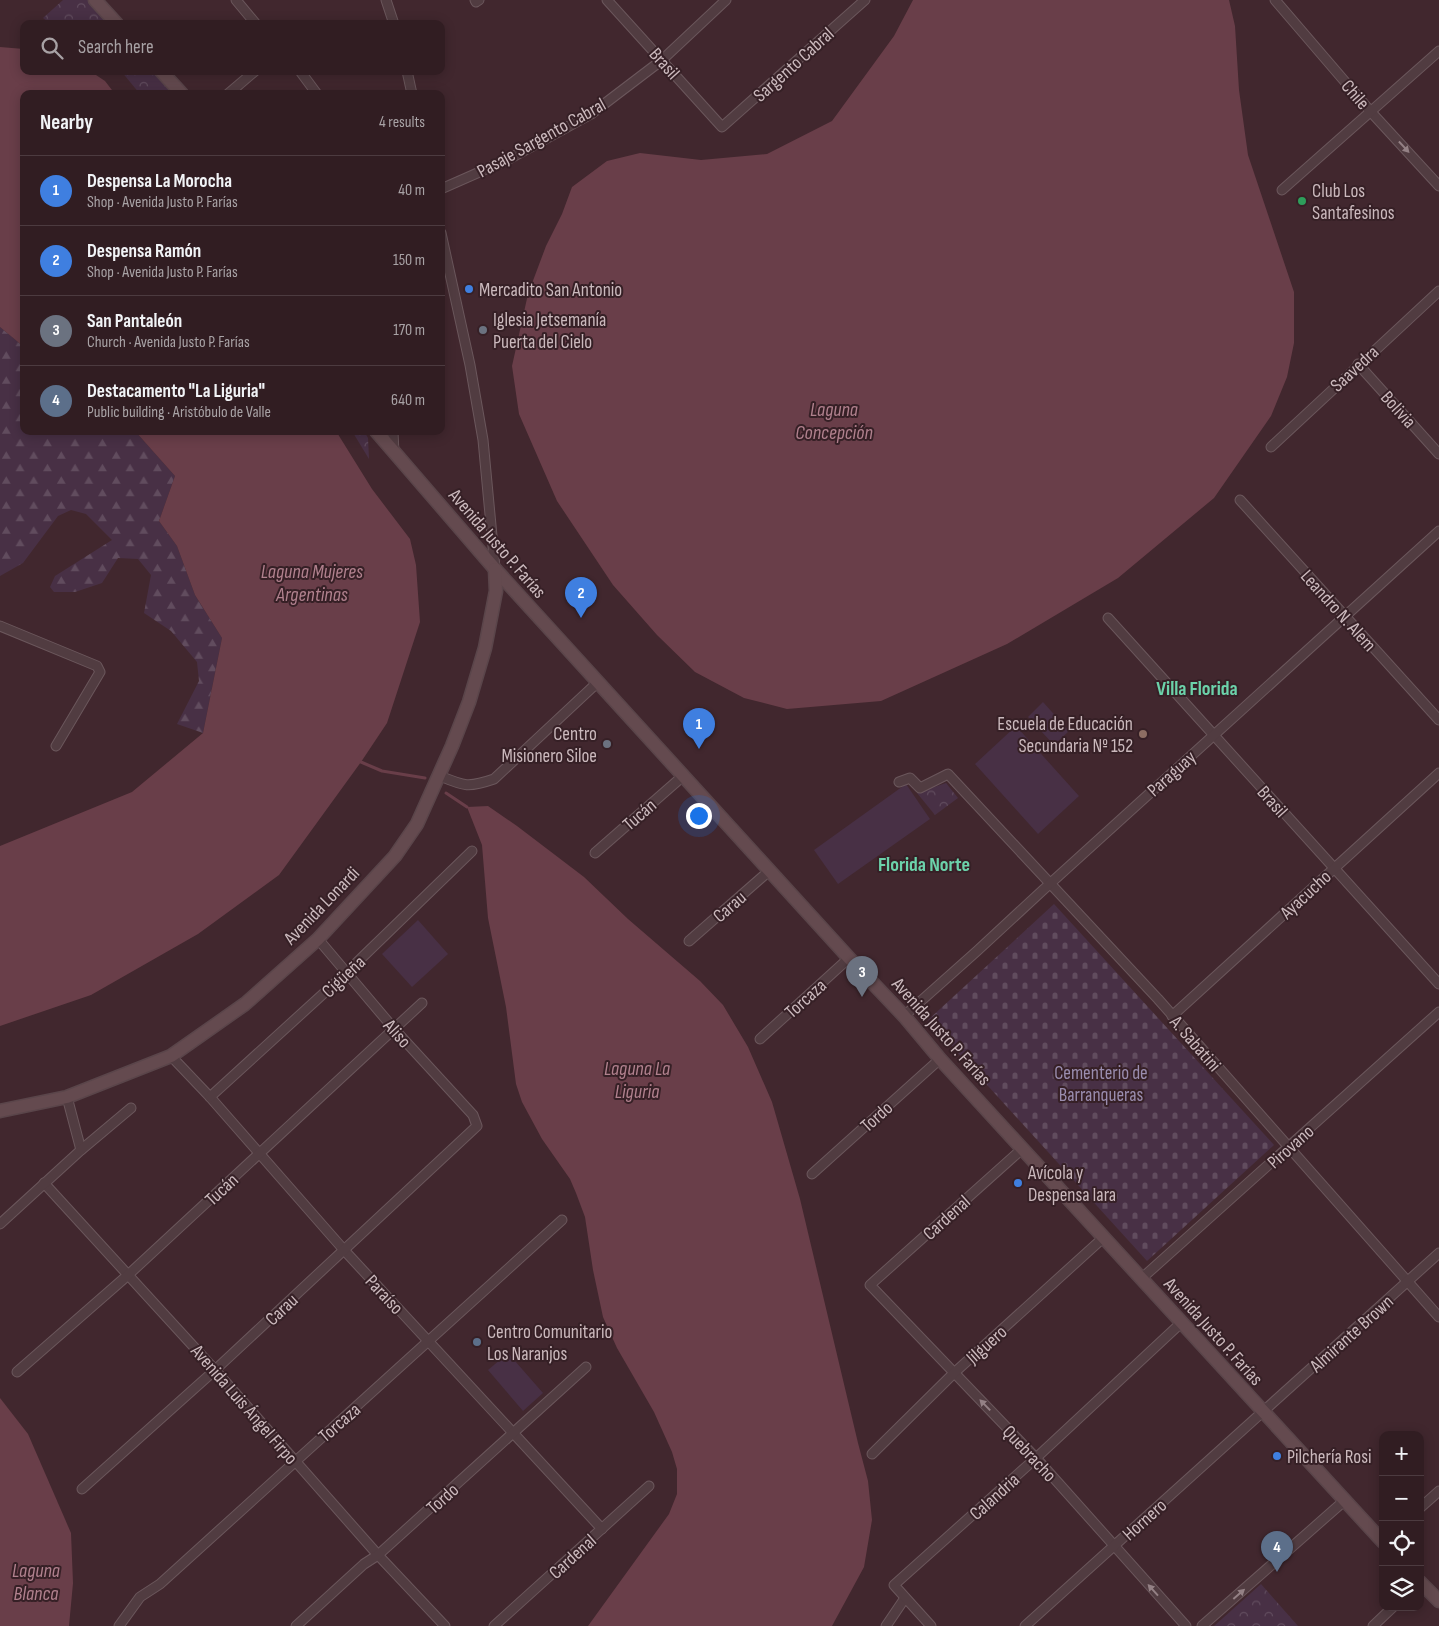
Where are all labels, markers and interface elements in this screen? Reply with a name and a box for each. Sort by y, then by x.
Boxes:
search box [20,20,445,75]
street label: Sargento Cabral [749,23,839,107]
icon: search [38,34,66,62]
text: Search here [78,36,154,59]
street label: Brasil [644,43,684,85]
street label: Chile [1336,75,1374,115]
street label: Pasaje Sargento Cabral [473,93,610,183]
text: Nearby [40,110,93,135]
text: 4 results [379,113,425,132]
one-way arrow [1398,141,1410,153]
text: Despensa La Morocha [87,170,232,193]
place label: Club Los Santafesinos [1312,180,1395,225]
text: 1 [53,181,59,200]
text: 40 m [398,181,425,200]
text: Shop · Avenida Justo P. Farías [87,193,238,212]
marker: Club Los Santafesinos [1296,195,1308,207]
text: Despensa Ramón [87,240,201,263]
text: 2 [52,251,60,270]
text: 150 m [393,251,425,270]
text: Shop · Avenida Justo P. Farías [87,263,238,282]
place label: Mercadito San Antonio [479,279,622,302]
marker: Mercadito San Antonio [463,283,475,295]
place label: Iglesia Jetsemanía Puerta del Cielo [493,309,606,354]
text: San Pantaleón [87,310,182,333]
text: 3 [52,321,60,340]
text: 170 m [393,321,425,340]
marker: Iglesia Jetsemanía Puerta del Cielo [477,324,489,336]
text: Church · Avenida Justo P. Farías [87,333,250,352]
street label: Saavedra [1326,341,1384,397]
text: Destacamento "La Liguria" [87,380,265,403]
street label: Bolivia [1375,387,1420,433]
text: 4 [52,391,60,410]
text: 640 m [391,391,425,410]
water label: Laguna Concepción [795,398,873,445]
text: Public building · Aristóbulo de Valle [87,403,271,422]
street label: Avenida Justo P. Farías [443,484,551,603]
water label: Laguna Mujeres Argentinas [261,560,363,607]
street label: Leandro N. Alem [1295,565,1381,657]
pin: 2 [565,577,597,618]
district label: Villa Florida [1156,677,1238,701]
pin: 1 [683,708,715,749]
place label: Escuela de Educación Secundaria Nº 152 [997,713,1133,758]
place label: Centro Misionero Siloe [501,723,597,768]
marker: Escuela de Educación Secundaria Nº 152 [1137,728,1149,740]
marker: Centro Misionero Siloe [601,738,613,750]
street label: Paraguay [1143,746,1202,802]
street label: Brasil [1252,781,1292,823]
street label: Tucán [618,794,662,836]
your location [686,803,712,829]
district label: Florida Norte [878,853,970,877]
street label: Avenida Lonardi [279,862,365,951]
street label: Ayacucho [1275,866,1336,925]
street label: Carau [709,886,751,928]
street label: Cigüeña [317,951,371,1003]
pin: 3 [846,956,878,997]
street label: Avenida Justo P. Farías [886,973,995,1091]
street label: Torcaza [780,974,832,1024]
street label: A. Sabatini [1164,1011,1225,1077]
street label: Aliso [377,1014,416,1053]
water label: Laguna La Liguria [604,1057,670,1104]
park label: Cementerio de Barranqueras [1054,1062,1148,1107]
street label: Tordo [856,1097,898,1137]
street label: Pirovano [1263,1120,1319,1174]
place label: Avícola y Despensa Iara [1027,1162,1116,1207]
street label: Tucán [201,1169,243,1211]
marker: Avícola y Despensa Iara [1012,1177,1024,1189]
street label: Cardenal [919,1191,975,1245]
street label: Paraíso [360,1270,408,1320]
street label: Avenida Justo P. Farías [1158,1273,1267,1391]
street label: Carau [261,1289,303,1331]
street label: Almirante Brown [1305,1290,1399,1378]
place label: Centro Comunitario Los Naranjos [487,1321,612,1366]
street label: Jilguero [961,1321,1012,1370]
marker: Centro Comunitario Los Naranjos [471,1336,483,1348]
street label: Avenida Luis Ángel Firpo [185,1339,302,1470]
street label: Torcaza [314,1399,366,1448]
one-way arrow [979,1400,991,1412]
street label: Quebracho [997,1421,1061,1487]
map controls [1379,1431,1424,1611]
button: + [1379,1431,1424,1476]
place label: Pilchería Rosi [1287,1446,1372,1469]
marker: Pilchería Rosi [1271,1450,1283,1462]
street label: Calandria [965,1469,1025,1526]
button: − [1379,1476,1424,1521]
street label: Tordo [422,1479,464,1519]
street label: Hornero [1118,1494,1172,1546]
button: locate [1379,1521,1424,1566]
street label: Cardenal [545,1530,601,1584]
pin: 4 [1261,1531,1293,1572]
water label: Laguna Blanca [12,1559,60,1606]
button: layers [1379,1566,1424,1611]
one-way arrow [1147,1584,1159,1596]
one-way arrow [1233,1589,1245,1600]

